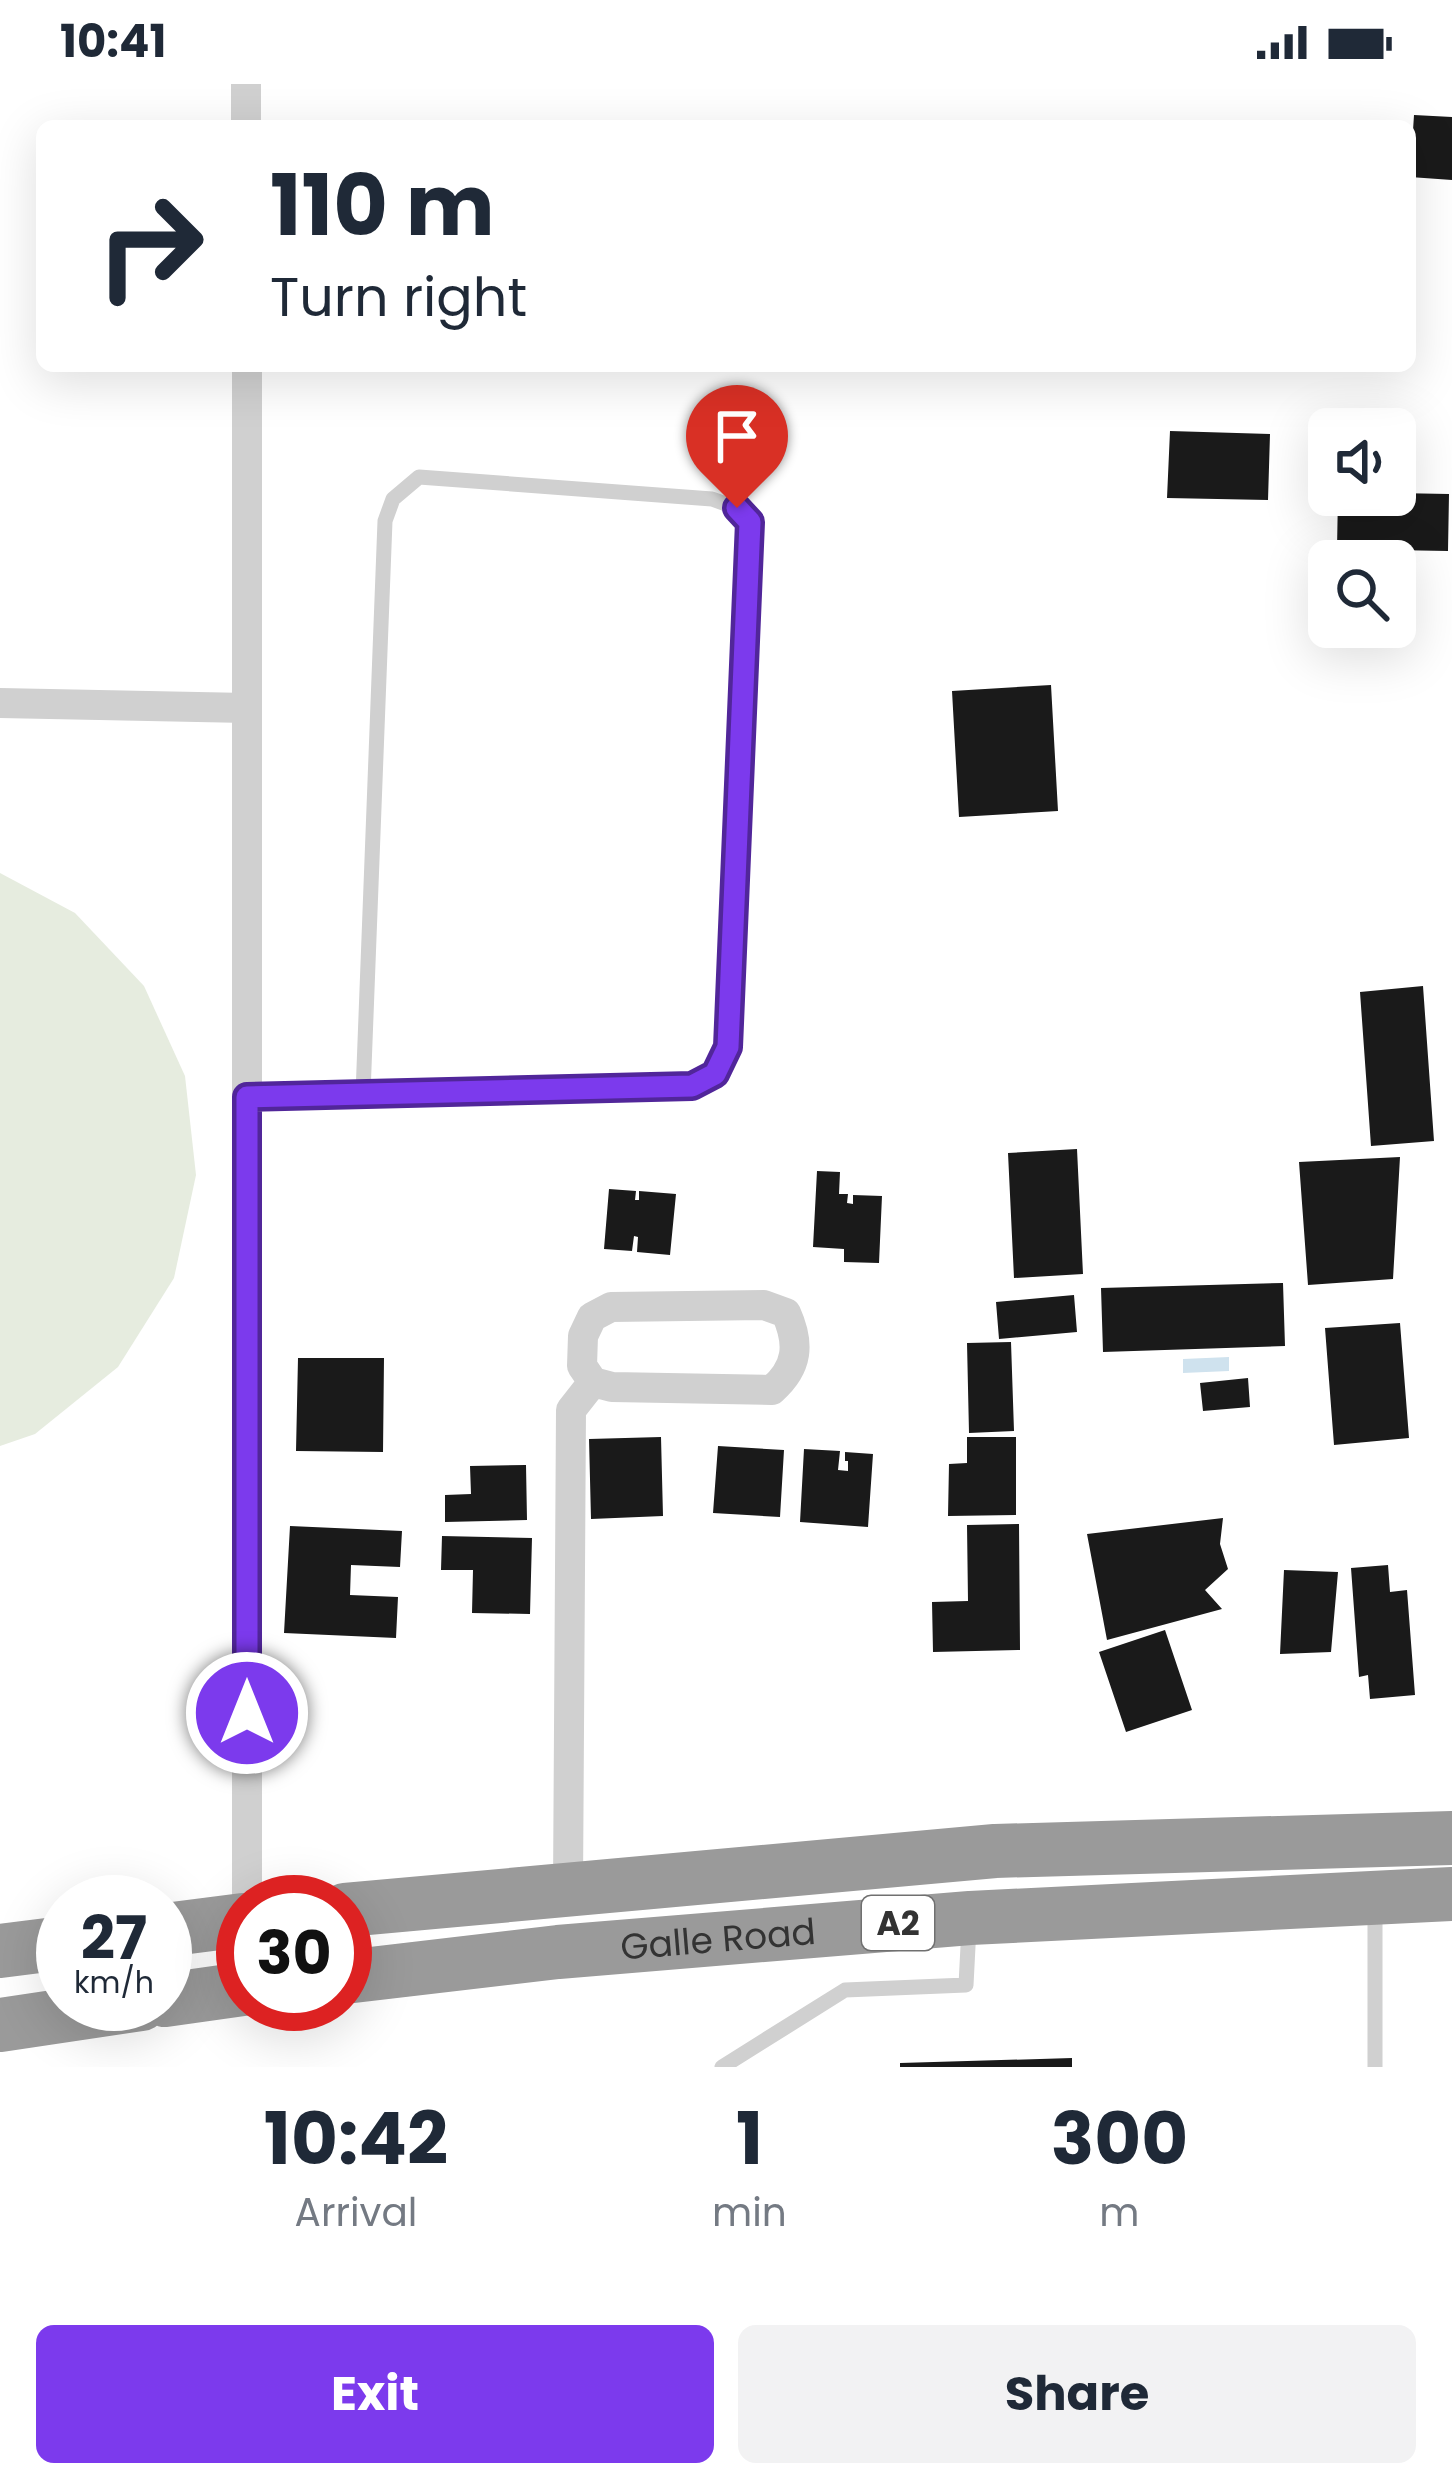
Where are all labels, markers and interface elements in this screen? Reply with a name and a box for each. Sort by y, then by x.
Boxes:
text: 10:41 [60,10,166,73]
text: 110 m [270,147,495,264]
icon: right [72,168,228,324]
text: Turn right [270,259,527,335]
pin [686,385,788,508]
icon: arrive [704,403,770,469]
map controls [1308,408,1416,648]
button: sound [1308,408,1416,516]
button: search [1308,540,1416,648]
position arrow [184,1650,310,1776]
speed limit sign: 30 [216,1875,372,2031]
text: 27 [81,1896,147,1980]
road number: A2 [862,1896,934,1950]
street label: Galle Road [618,1905,818,1972]
text: km/h [74,1961,154,2004]
text: 10:42 [264,2088,448,2189]
text: 1 [736,2088,763,2189]
text: 300 [1051,2088,1188,2189]
text: Arrival [295,2185,417,2240]
text: min [712,2185,787,2240]
text: m [1099,2185,1139,2240]
button: Exit [36,2325,714,2463]
button: Share [738,2325,1416,2463]

